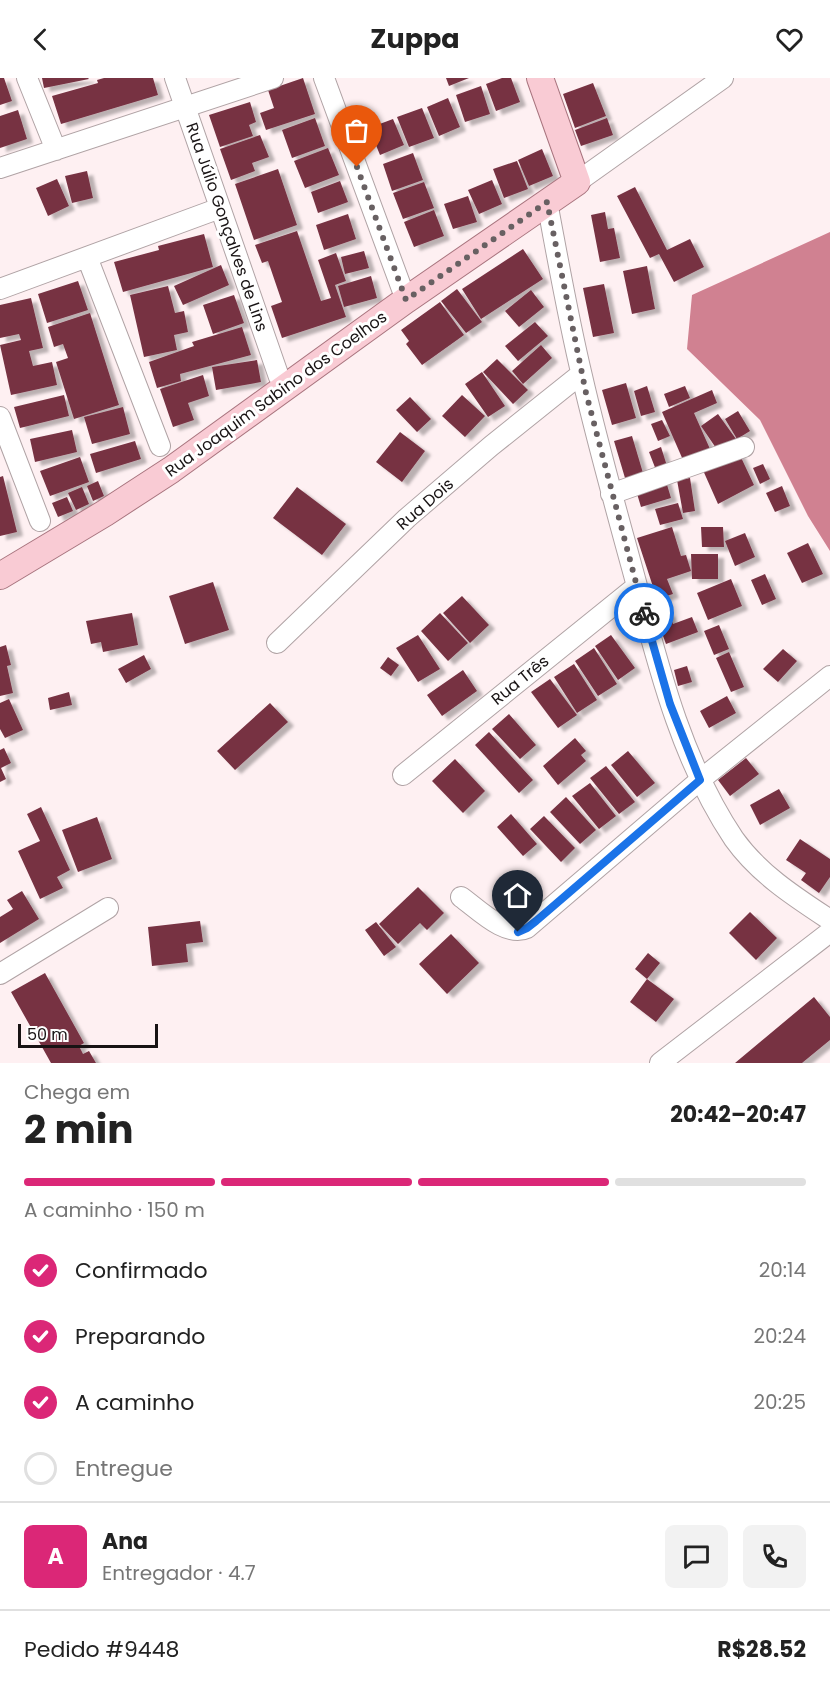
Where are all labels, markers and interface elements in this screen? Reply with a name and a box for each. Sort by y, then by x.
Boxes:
text: Zuppa [370,20,460,57]
icon: back [24,23,57,56]
icon: heart [773,23,806,56]
pin [331,105,382,167]
icon: bag [340,114,373,147]
street label: Rua Júlio Gonçalves de Lins [180,119,274,335]
street label: Rua Joaquim Sabino dos Coelhos [160,306,392,482]
street label: Rua Dois [391,473,459,535]
courier [614,583,674,643]
icon: bike [628,597,661,630]
street label: Rua Três [486,650,554,710]
pin [492,870,543,932]
icon: home [501,879,534,912]
scale bar [18,1021,158,1049]
text: 50 m [27,1023,68,1046]
text: Chega em [24,1078,130,1106]
text: 20:42–20:47 [670,1099,806,1130]
text: 2 min [24,1102,134,1157]
text: A caminho · 150 m [24,1196,205,1224]
icon: check [24,1254,57,1287]
text: Confirmado [75,1255,208,1286]
text: 20:14 [759,1256,806,1284]
icon: check [24,1320,57,1353]
text: Preparando [75,1321,205,1352]
text: 20:24 [754,1322,806,1350]
icon: check [24,1386,57,1419]
text: A caminho [75,1387,194,1418]
text: 20:25 [754,1388,806,1416]
text: Entregue [75,1453,173,1484]
button: chat [665,1525,728,1588]
button: phone [743,1525,806,1588]
text: Ana [102,1526,148,1557]
text: A [47,1541,64,1572]
text: Entregador · 4.7 [102,1559,256,1587]
text: Pedido #9448 [24,1634,179,1665]
text: R$28.52 [717,1634,806,1665]

